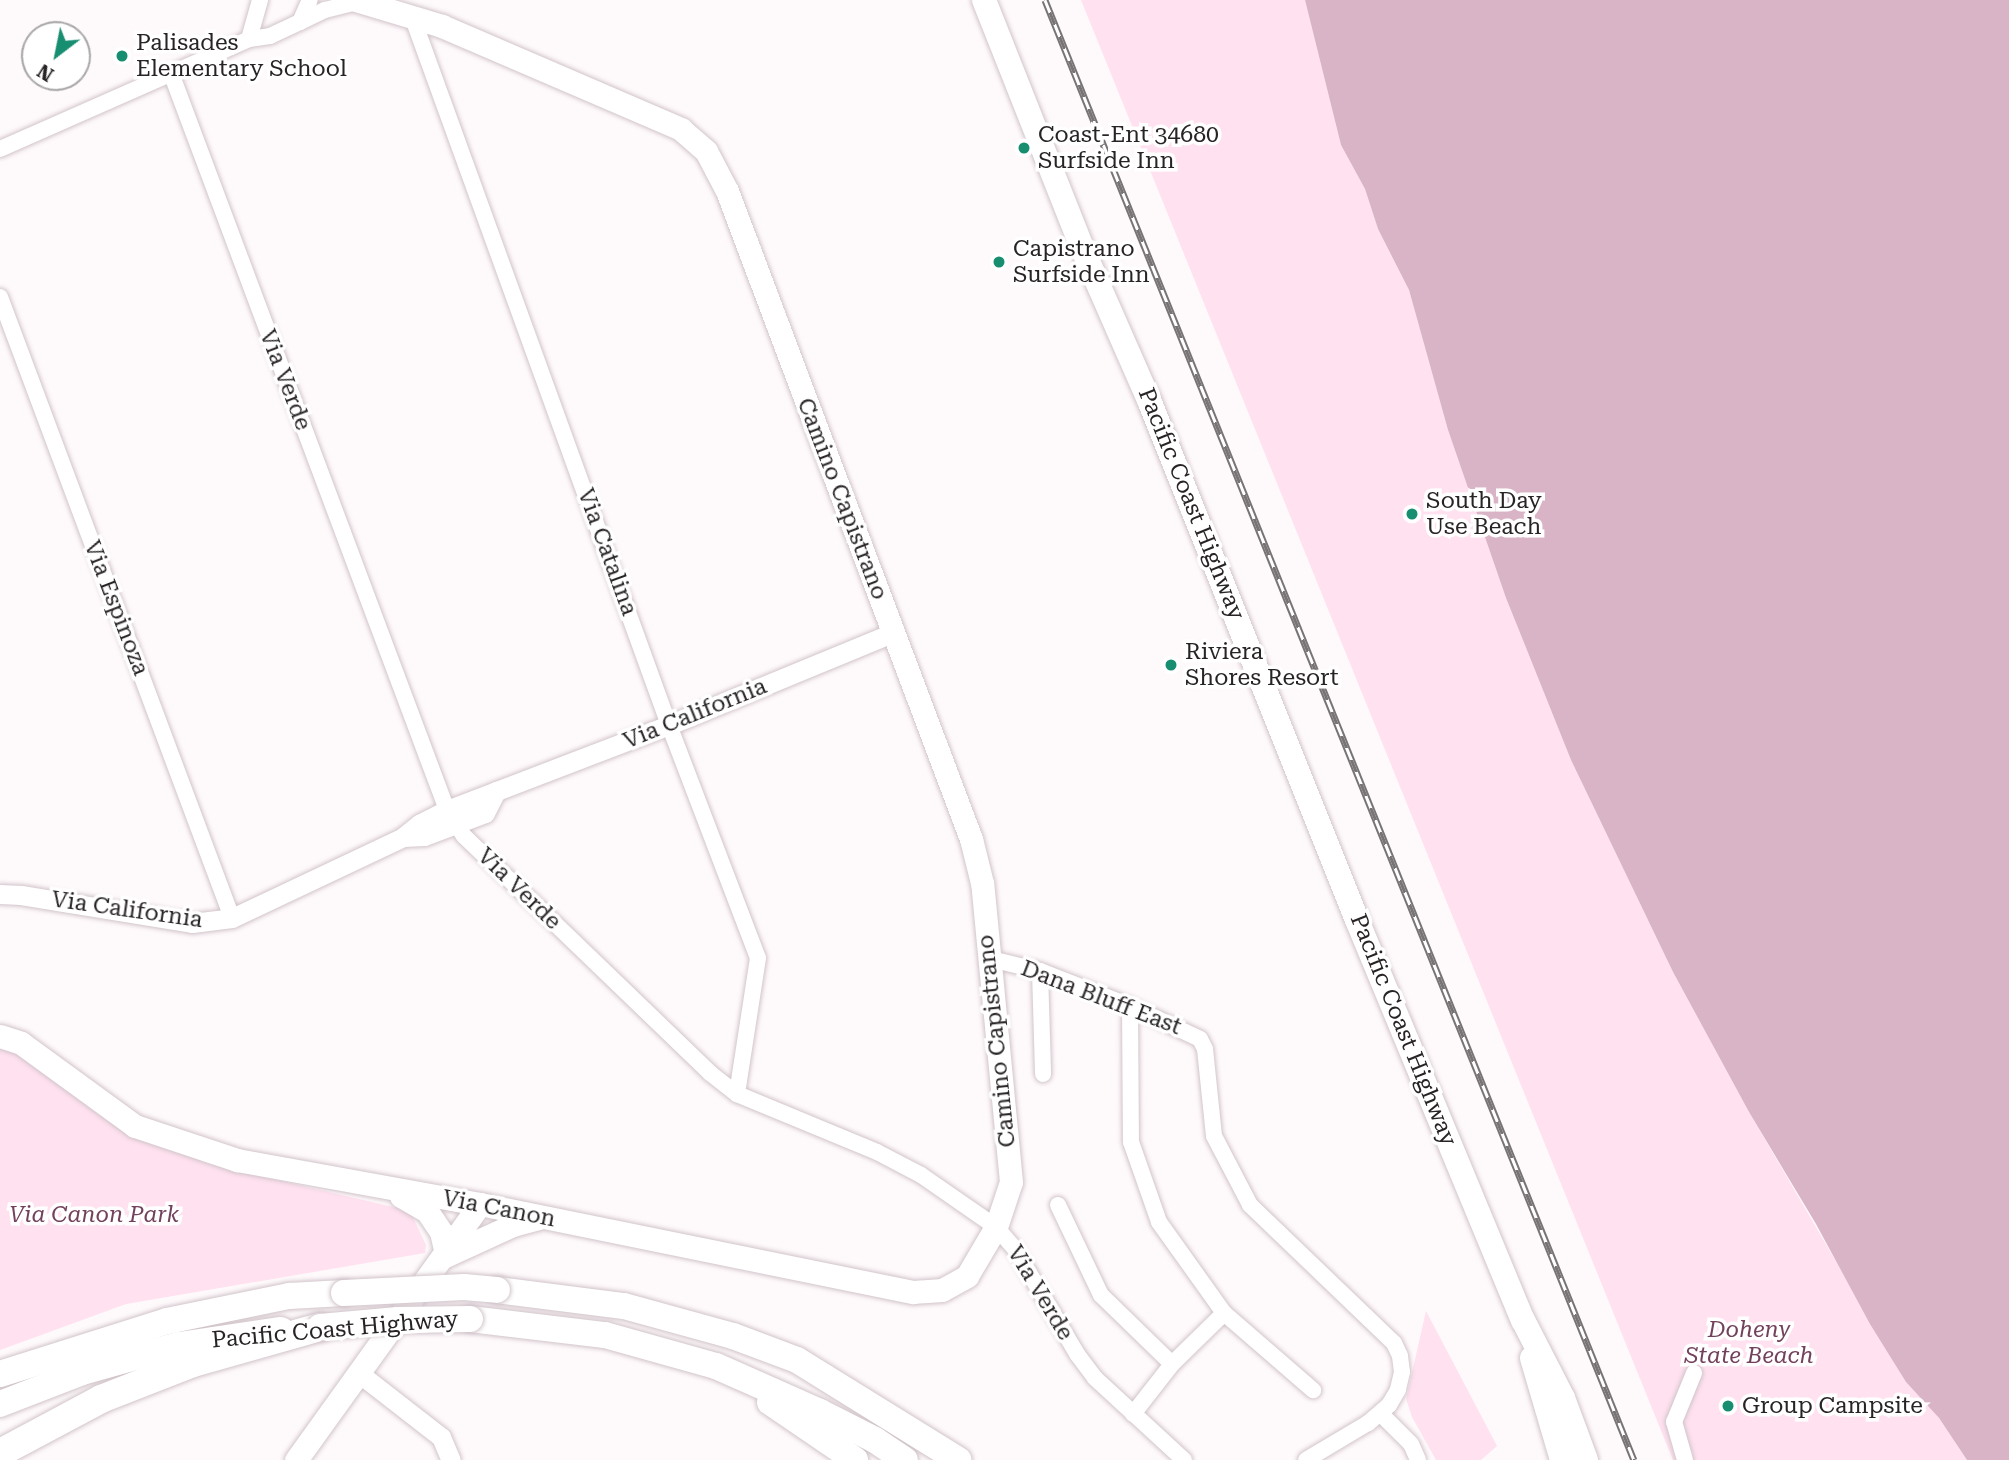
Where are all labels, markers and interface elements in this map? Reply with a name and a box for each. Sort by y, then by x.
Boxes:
north arrow [21,21,91,91]
place label: Palisades Elementary School [136,29,347,83]
marker: Palisades Elementary School [114,48,130,64]
text: N [33,59,58,86]
place label: Coast-Ent 34680 Surfside Inn [1038,121,1219,175]
marker: Coast-Ent 34680 Surfside Inn [1016,140,1032,156]
place label: Capistrano Surfside Inn [1013,235,1150,289]
marker: Capistrano Surfside Inn [991,254,1007,270]
street label: Via Verde [253,326,317,434]
street label: Pacific Coast Highway [1132,384,1250,624]
street label: Camino Capistrano [791,394,893,604]
street label: Via Catalina [571,485,643,619]
place label: South Day Use Beach [1426,487,1542,541]
marker: South Day Use Beach [1404,506,1420,522]
street label: Via Espinoza [78,537,154,679]
place label: Riviera Shores Resort [1185,638,1338,692]
marker: Riviera Shores Resort [1163,657,1179,673]
street label: Via California [619,673,771,755]
street label: Via Verde [471,842,567,936]
street label: Via California [50,886,204,934]
street label: Pacific Coast Highway [1344,910,1462,1150]
street label: Camino Capistrano [972,933,1022,1149]
street label: Dana Bluff East [1017,955,1185,1041]
street label: Via Canon [440,1185,558,1233]
park label: Via Canon Park [9,1201,179,1229]
street label: Via Verde [1001,1241,1079,1345]
street label: Pacific Coast Highway [211,1305,459,1355]
park label: Doheny State Beach [1685,1316,1813,1370]
place label: Group Campsite [1742,1392,1923,1420]
marker: Group Campsite [1720,1398,1736,1414]

